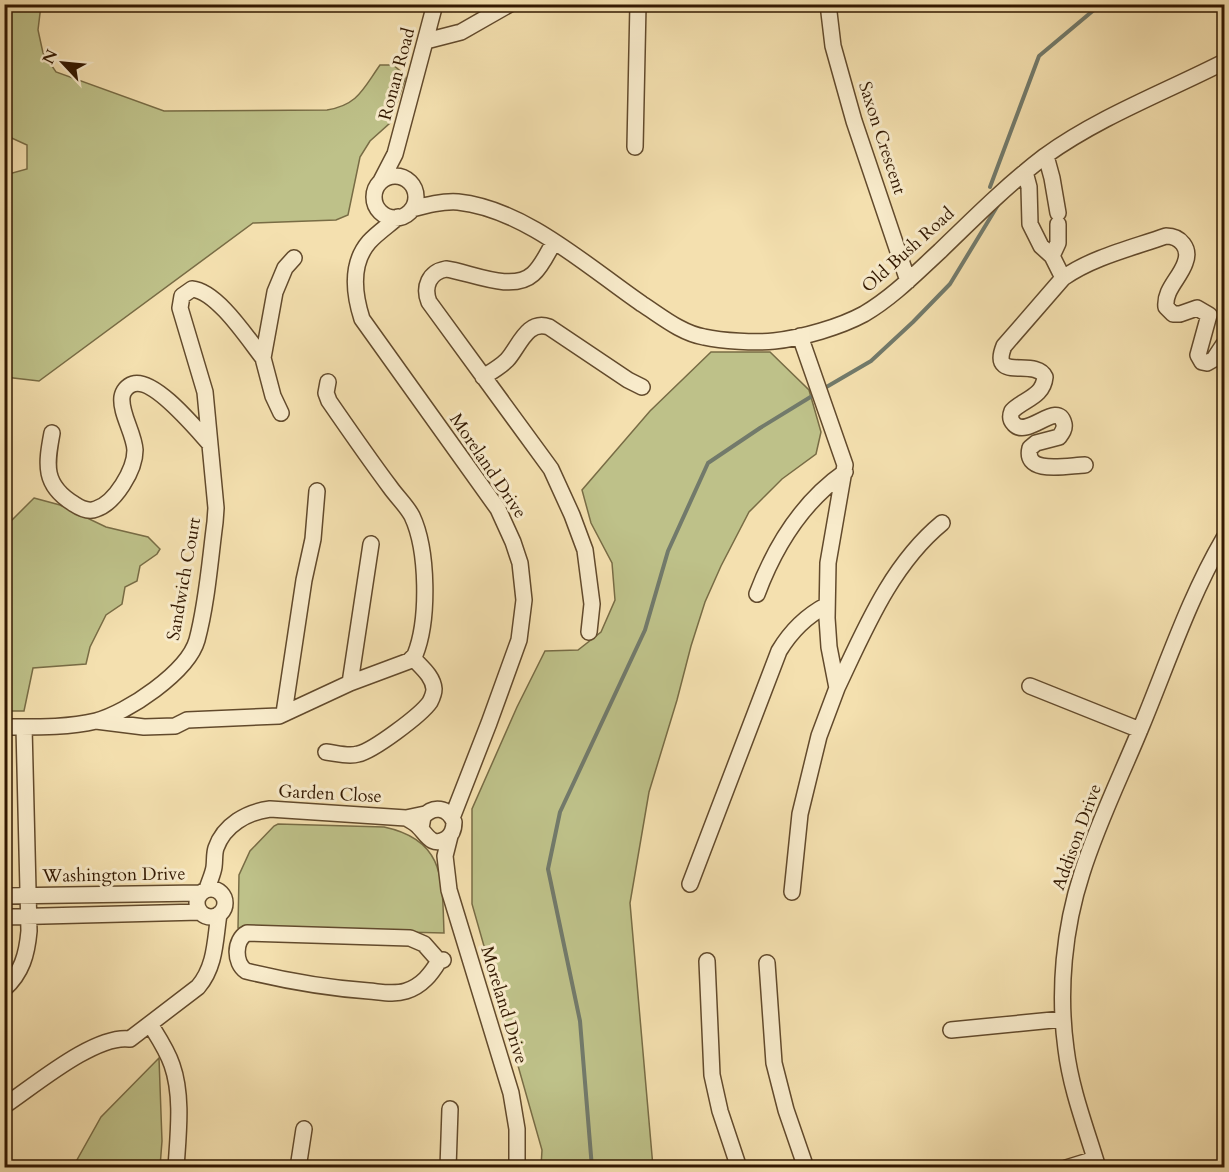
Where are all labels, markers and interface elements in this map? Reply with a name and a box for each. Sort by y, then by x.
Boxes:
street label: Ronan Road [373,25,421,123]
north arrow [33,33,93,93]
text: N [37,46,63,68]
street label: Saxon Crescent [852,78,912,198]
street label: Old Bush Road [856,201,960,298]
street label: Moreland Drive [444,408,532,524]
street label: Sandwich Court [161,515,207,643]
street label: Garden Close [278,779,382,809]
street label: Addison Drive [1046,780,1108,894]
street label: Washington Drive [41,861,186,889]
street label: Moreland Drive [474,943,534,1067]

